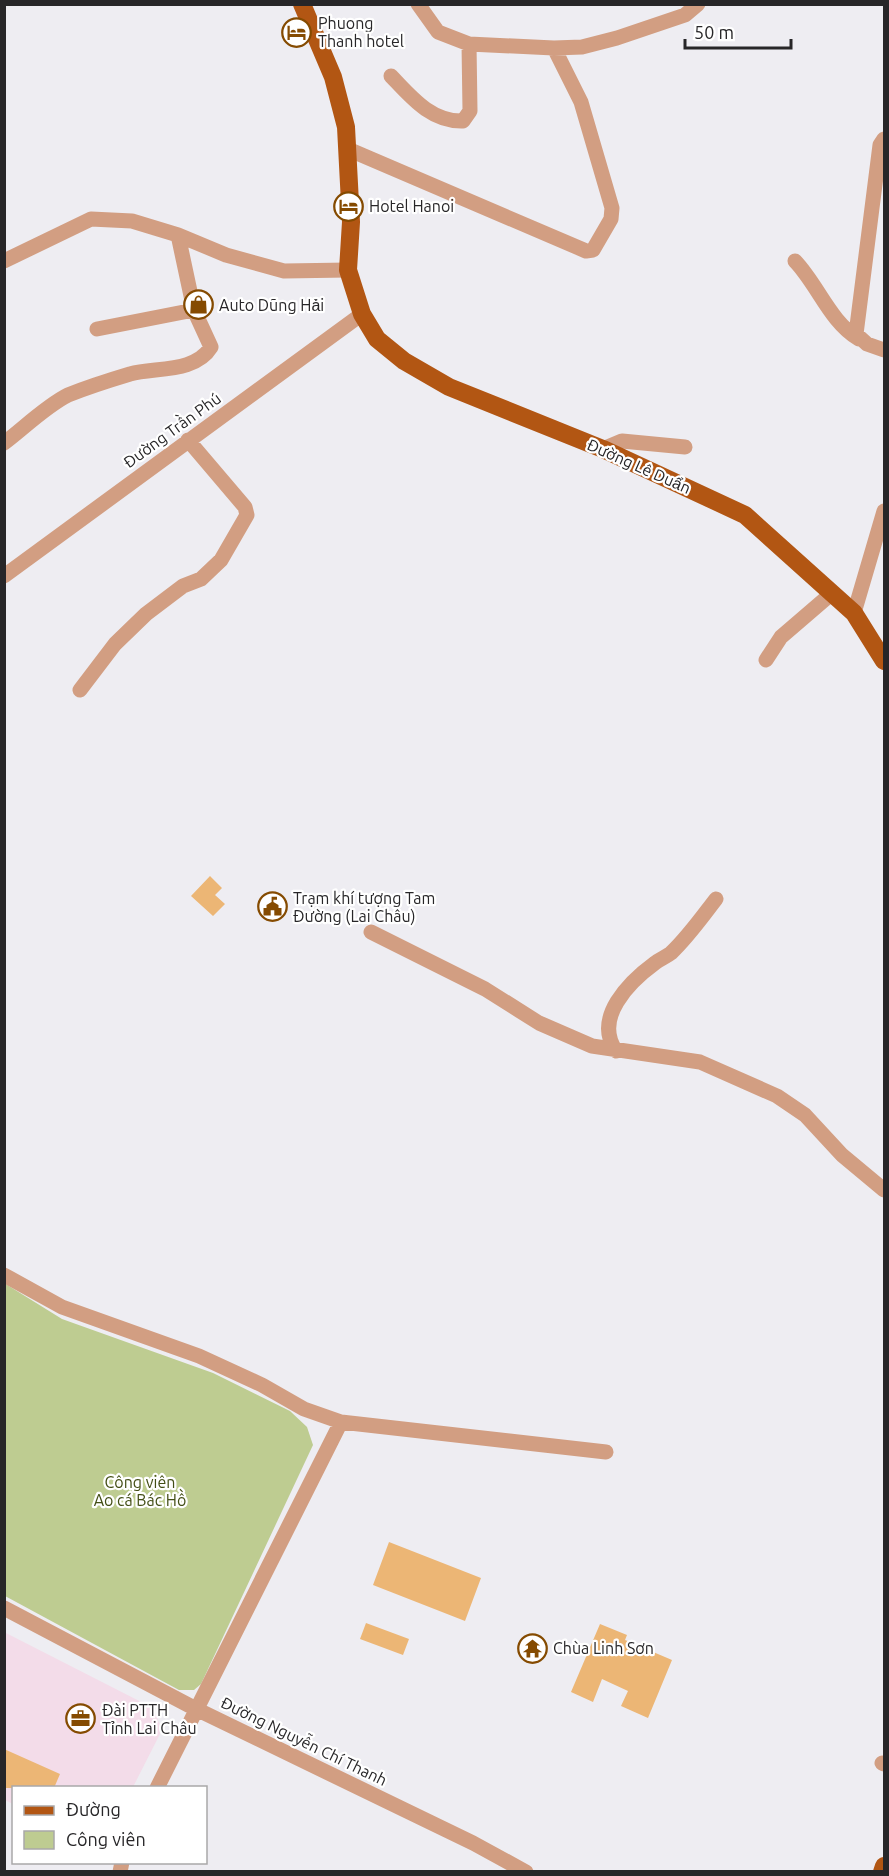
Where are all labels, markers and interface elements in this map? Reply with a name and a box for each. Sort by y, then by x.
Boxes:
scale bar [685,12,792,50]
place label: Phuong Thanh hotel [318,14,404,50]
hotel icon: Phuong Thanh hotel [281,16,313,48]
text: 50 m [694,22,734,42]
hotel icon: Hotel Hanoi [332,190,364,222]
place label: Hotel Hanoi [369,197,454,215]
shop icon: Auto Dũng Hải [182,289,214,321]
place label: Auto Dũng Hải [219,296,324,314]
street label: Đường Trần Phú [118,386,224,471]
street label: Đường Lê Duẩn [584,435,694,497]
place label: Trạm khí tượng Tam Đường (Lai Châu) [293,889,435,926]
public building icon: Trạm khí tượng Tam Đường (Lai Châu) [256,891,288,923]
park label: Công viên Ao cá Bác Hồ [94,1473,186,1509]
temple icon: Chùa Linh Sơn [516,1632,548,1664]
place label: Chùa Linh Sơn [553,1639,654,1657]
street label: Đường Nguyễn Chí Thanh [218,1690,391,1789]
place label: Đài PTTH Tỉnh Lai Châu [102,1701,197,1737]
office icon: Đài PTTH Tỉnh Lai Châu [65,1703,97,1735]
legend [12,1786,207,1864]
text: Đường [66,1799,121,1819]
text: Công viên [66,1829,146,1849]

